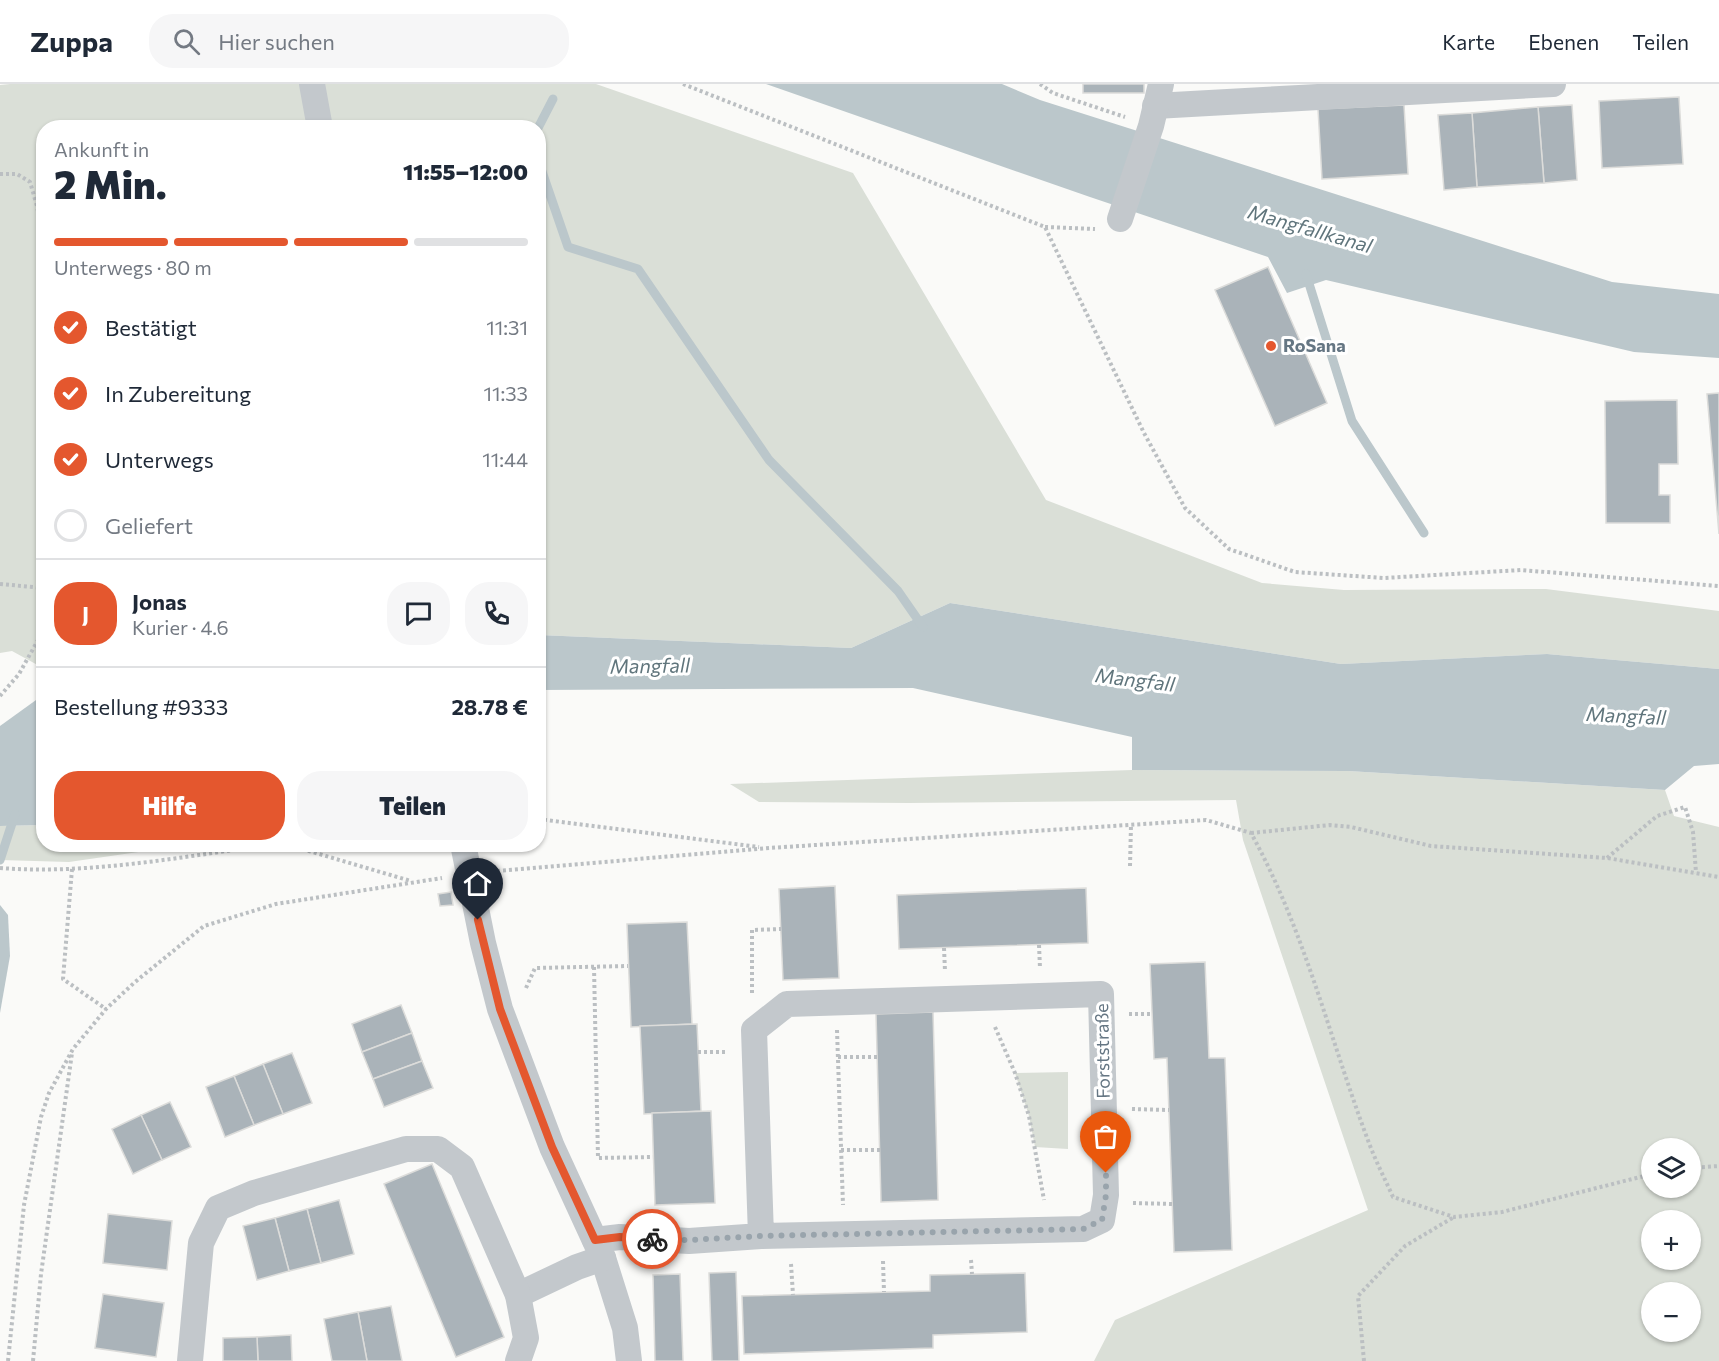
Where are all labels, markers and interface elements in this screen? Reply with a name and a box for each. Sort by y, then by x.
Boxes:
search box [149,14,569,68]
text: Zuppa [30,24,113,58]
icon: search [170,25,203,58]
text: Hier suchen [218,28,335,55]
text: Karte [1442,29,1495,54]
text: Ebenen [1528,29,1599,54]
text: Teilen [1632,29,1689,54]
text: Ankunft in [54,137,149,161]
text: 11:55–12:00 [403,158,528,185]
text: 2 Min. [54,159,167,207]
water label: Mangfallkanal [1245,199,1376,258]
text: Unterwegs · 80 m [54,255,212,279]
icon: check [54,311,87,344]
text: Bestätigt [105,314,197,341]
text: 11:31 [486,315,528,339]
place label: RoSana [1283,334,1346,356]
marker: RoSana [1264,339,1278,353]
icon: check [54,377,87,410]
text: In Zubereitung [105,380,251,407]
text: 11:33 [483,381,528,405]
icon: check [54,443,87,476]
text: Unterwegs [105,446,214,473]
text: 11:44 [482,447,528,471]
text: Geliefert [105,512,193,539]
button: chat [387,582,450,645]
button: phone [465,582,528,645]
text: Jonas [132,588,187,615]
text: J [82,600,89,627]
text: Kurier · 4.6 [132,615,229,639]
water label: Mangfall [610,652,691,678]
water label: Mangfall [1094,662,1177,696]
text: Bestellung #9333 [54,693,228,720]
text: 28.78 € [451,693,528,720]
water label: Mangfall [1585,701,1668,729]
button: Hilfe [54,771,285,840]
button: Teilen [297,771,528,840]
pin [452,858,503,920]
icon: home [461,867,494,900]
street label: Forststraße [1090,1003,1114,1099]
pin [1080,1111,1131,1173]
icon: bag [1089,1120,1122,1153]
map controls [1641,1138,1701,1342]
button: layers [1641,1138,1701,1198]
courier [622,1209,682,1269]
button: + [1641,1210,1701,1270]
icon: bike [636,1223,669,1256]
button: − [1641,1282,1701,1342]

